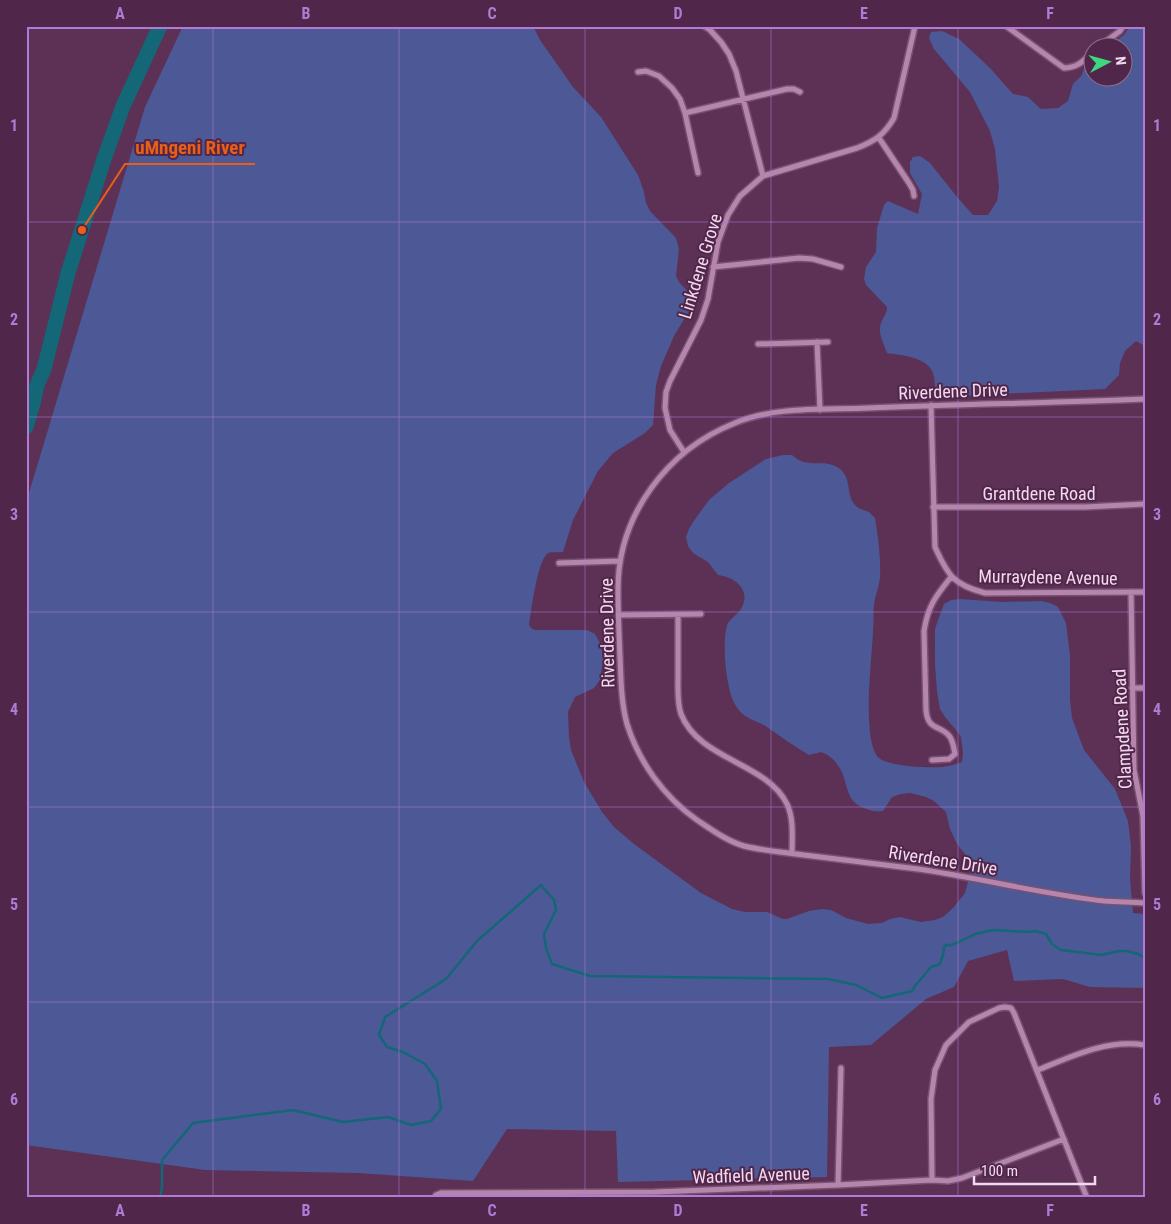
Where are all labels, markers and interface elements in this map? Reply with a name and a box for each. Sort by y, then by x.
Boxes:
text: A [115,4,125,23]
text: B [302,4,311,23]
text: C [487,4,497,23]
text: D [673,4,683,23]
text: E [860,4,868,23]
text: F [1046,4,1054,23]
north arrow [1084,38,1134,88]
text: N [1113,56,1129,66]
text: 1 [10,116,18,135]
text: 1 [1153,116,1161,135]
callout: uMngeni River [125,130,255,164]
text: uMngeni River [135,136,245,159]
street label: Linkdene Grove [674,211,726,321]
text: 2 [10,310,18,329]
text: 2 [1153,310,1161,329]
street label: Riverdene Drive [898,379,1008,403]
street label: Grantdene Road [982,483,1096,504]
text: 3 [10,505,18,524]
text: 3 [1153,505,1161,524]
street label: Murraydene Avenue [978,565,1118,589]
street label: Riverdene Drive [596,578,618,688]
street label: Clampdene Road [1108,668,1136,790]
text: 4 [10,700,18,719]
text: 4 [1153,700,1161,719]
street label: Riverdene Drive [887,841,999,879]
text: 5 [10,895,18,914]
text: 5 [1153,895,1161,914]
text: 6 [10,1090,18,1109]
text: 6 [1153,1090,1161,1109]
scale bar [974,1154,1095,1186]
street label: Wadfield Avenue [692,1162,810,1188]
text: 100 m [981,1162,1018,1180]
text: A [115,1201,125,1220]
text: B [302,1201,311,1220]
text: C [487,1201,497,1220]
text: D [673,1201,683,1220]
text: E [860,1201,868,1220]
text: F [1046,1201,1054,1220]

